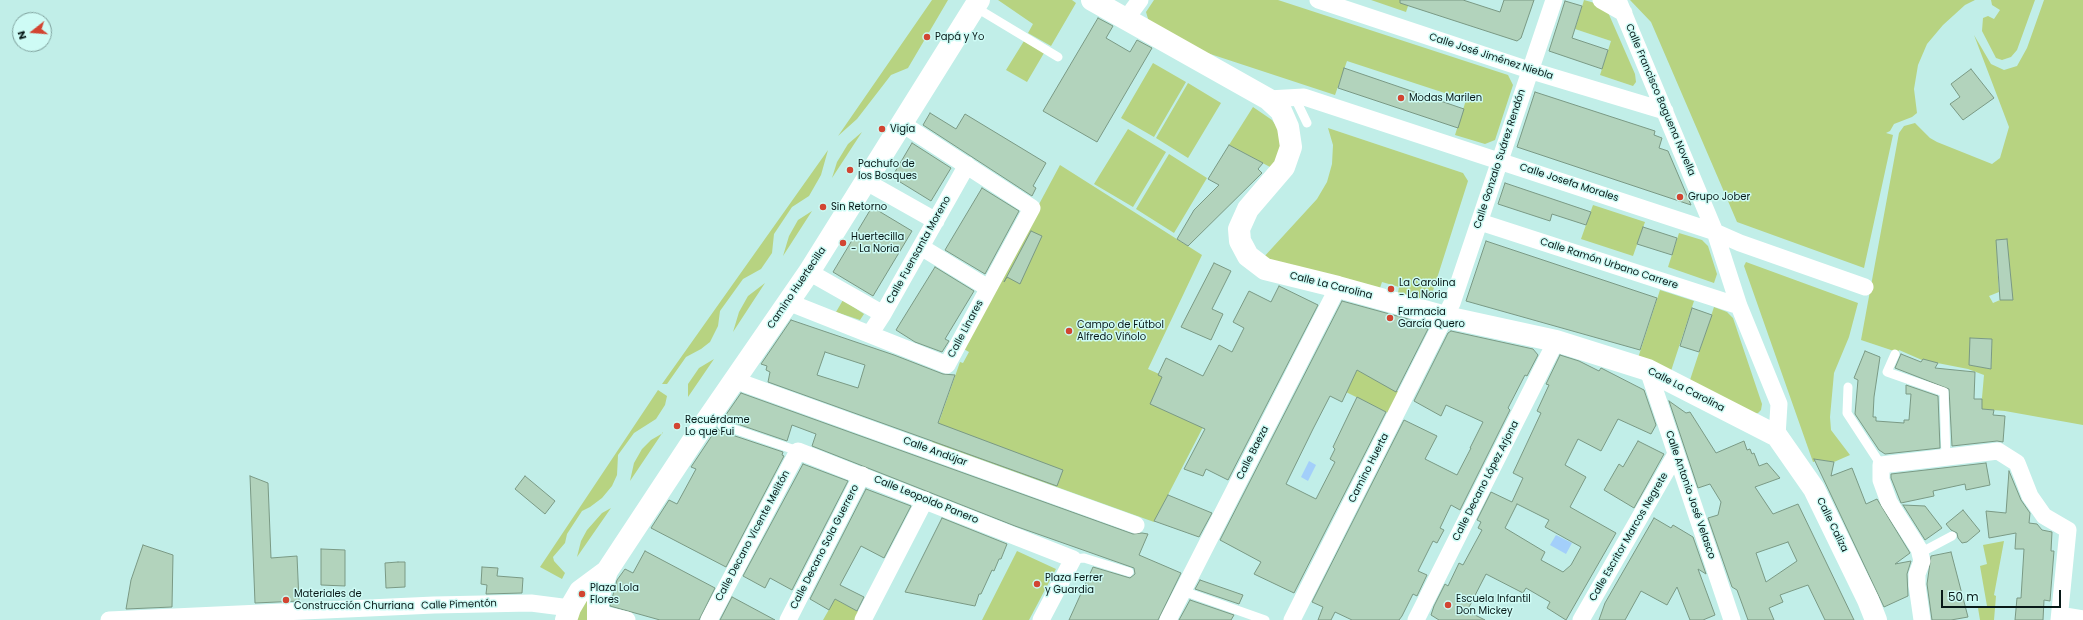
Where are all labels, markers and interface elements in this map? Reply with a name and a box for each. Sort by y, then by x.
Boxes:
north arrow [12,12,52,52]
street label: Calle Francisco Baguena Novella [1622,22,1698,178]
text: N [13,29,30,42]
place label: Papá y Yo [935,31,984,43]
street label: Calle José Jiménez Niebla [1427,31,1555,83]
marker: Papá y Yo [922,32,932,42]
street label: Calle Gonzalo Suárez Rendón [1472,88,1528,230]
place label: Modas Marilen [1409,92,1482,104]
marker: Modas Marilen [1396,93,1406,103]
place label: Vigía [890,123,915,135]
marker: Vigía [877,124,887,134]
place label: Pachufo de los Bosques [858,158,917,182]
street label: Calle Josefa Morales [1518,161,1620,205]
marker: Pachufo de los Bosques [845,165,855,175]
place label: Grupo Jober [1688,191,1750,203]
marker: Grupo Jober [1675,192,1685,202]
street label: Calle Fuensanta Moreno [884,194,954,306]
place label: Sin Retorno [831,201,887,213]
marker: Sin Retorno [818,202,828,212]
place label: Huertecilla - La Noria [851,231,904,254]
street label: Calle Ramón Urbano Carrere [1538,236,1680,292]
marker: Huertecilla - La Noria [838,238,848,248]
street label: Camino Huertecilla [765,245,829,331]
street label: Calle La Carolina [1288,270,1374,302]
place label: La Carolina - La Noria [1399,277,1455,300]
marker: La Carolina - La Noria [1386,284,1396,294]
street label: Calle Linares [946,298,986,360]
place label: Farmacia García Quero [1398,306,1465,330]
marker: Farmacia García Quero [1385,313,1395,323]
place label: Campo de Fútbol Alfredo Viñolo [1077,319,1164,342]
marker: Campo de Fútbol Alfredo Viñolo [1064,326,1074,336]
street label: Calle La Carolina [1646,365,1726,415]
place label: Recuérdame Lo que Fui [685,414,750,438]
street label: Calle Decano López Arjona [1450,419,1522,543]
marker: Recuérdame Lo que Fui [672,421,682,431]
street label: Calle Baeza [1234,424,1272,482]
street label: Calle Antonio José Velasco [1662,429,1718,561]
street label: Camino Huerta [1346,431,1392,505]
street label: Calle Andújar [901,435,969,469]
street label: Calle Decano Vicente Melitón [713,469,793,603]
street label: Calle Escritor Marcos Negrete [1587,471,1671,603]
street label: Calle Leopoldo Panero [872,473,980,527]
street label: Calle Decano Sola Guerrero [788,483,862,611]
street label: Calle Caliza [1814,496,1850,554]
place label: Plaza Ferrer y Guardia [1045,572,1103,596]
marker: Plaza Ferrer y Guardia [1032,579,1042,589]
place label: Plaza Lola Flores [590,582,639,606]
scale bar [1943,582,2063,608]
place label: Materiales de Construcción Churriana [294,588,414,612]
text: 50 m [1948,588,1979,605]
marker: Plaza Lola Flores [577,589,587,599]
place label: Escuela Infantil Don Mickey [1456,593,1531,616]
marker: Materiales de Construcción Churriana [281,595,291,605]
street label: Calle Pimentón [421,598,497,612]
marker: Escuela Infantil Don Mickey [1443,600,1453,610]

